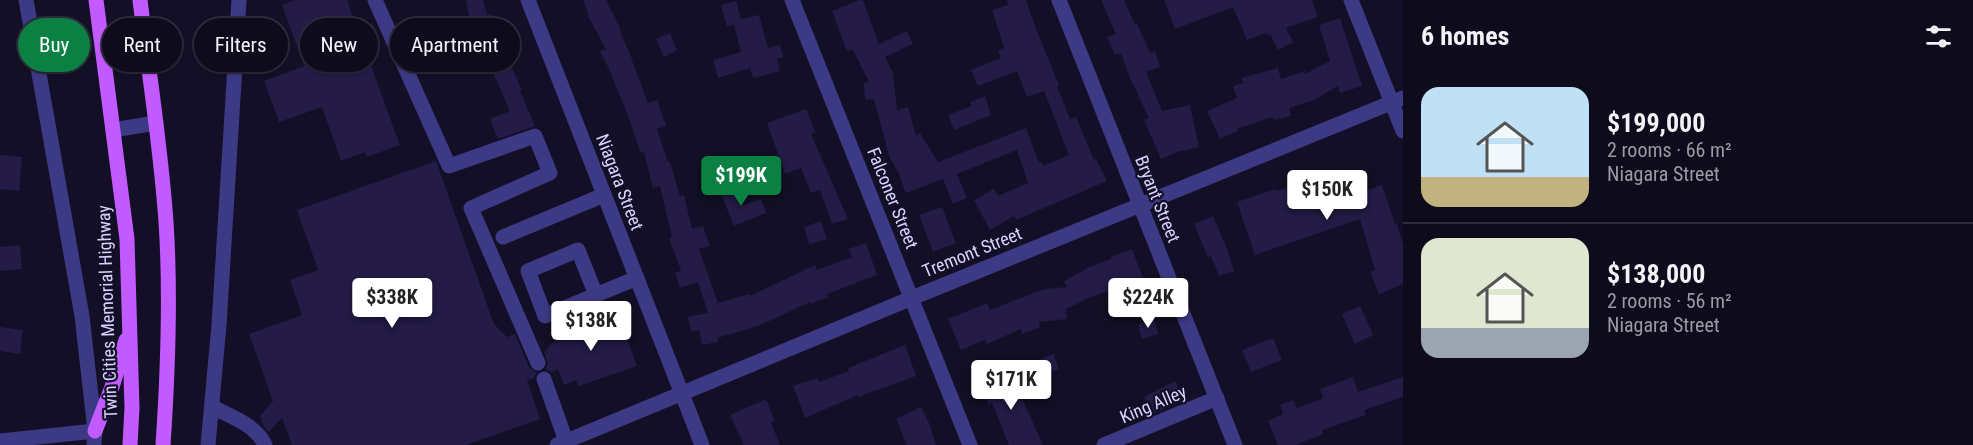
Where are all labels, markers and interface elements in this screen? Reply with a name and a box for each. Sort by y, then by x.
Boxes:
chip: Buy [18,18,90,72]
chip: Rent [102,18,182,72]
chip: Filters [194,18,288,72]
chip: New [300,18,378,72]
chip: Apartment [390,18,520,72]
icon: filters [1922,20,1955,53]
text: 6 homes [1421,21,1509,51]
text: $199,000 [1607,108,1705,138]
icon: home [1469,111,1541,183]
street label: Niagara Street [592,131,648,233]
text: 2 rooms · 66 m² [1607,138,1732,162]
street label: Falconer Street [863,144,923,252]
street label: Bryant Street [1131,153,1185,245]
pin: $199K [699,156,783,207]
text: Niagara Street [1607,162,1720,186]
text: $199K [715,163,767,187]
pin: $150K [1285,170,1369,221]
text: $150K [1301,177,1353,201]
street label: Twin Cities Memorial Highway [93,204,121,419]
street label: Tremont Street [919,223,1025,281]
text: $138,000 [1607,259,1705,289]
icon: home [1469,262,1541,334]
pin: $338K [350,278,434,329]
pin: $224K [1106,278,1190,329]
text: $338K [366,285,418,309]
text: $224K [1122,285,1174,309]
text: 2 rooms · 56 m² [1607,289,1732,313]
pin: $138K [549,301,633,352]
text: $138K [565,308,617,332]
text: Niagara Street [1607,313,1720,337]
pin: $171K [969,360,1053,411]
text: $171K [985,367,1037,391]
street label: King Alley [1117,380,1190,427]

